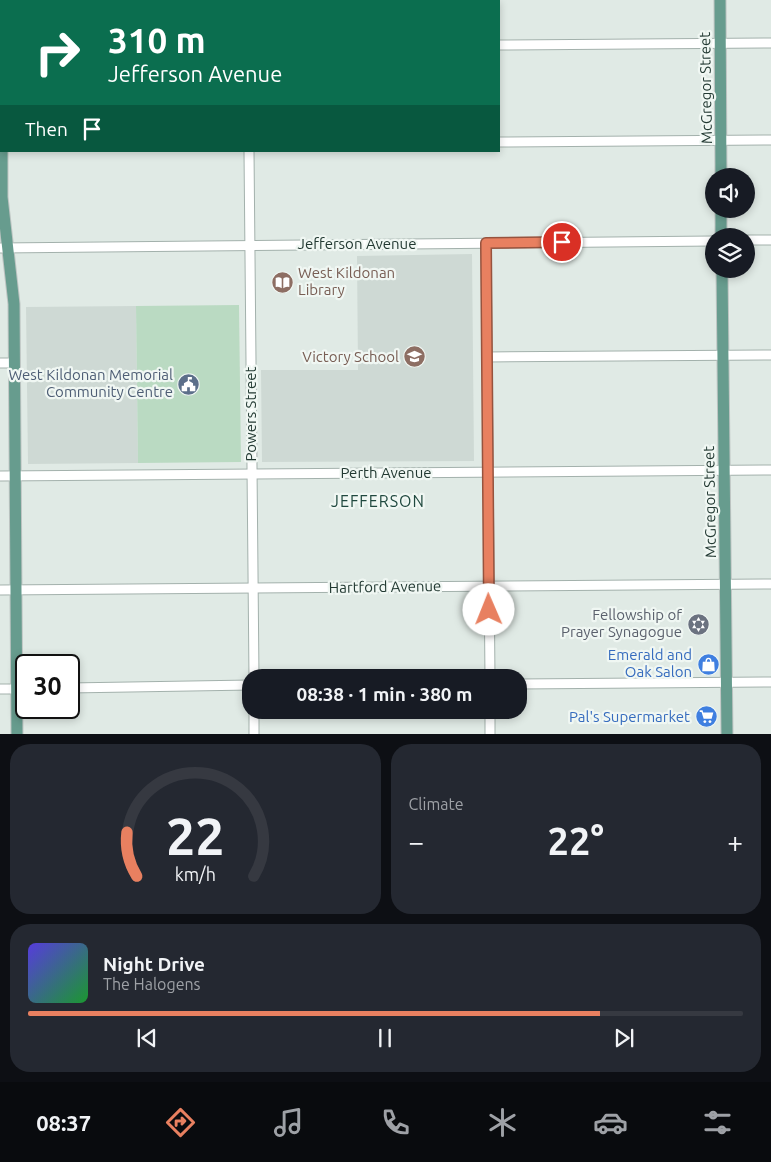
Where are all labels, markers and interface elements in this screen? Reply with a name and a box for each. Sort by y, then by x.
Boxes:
icon: right [25,20,90,85]
text: 310 m [108,20,206,60]
street label: McGregor Street [696,32,715,144]
text: Jefferson Avenue [108,61,282,86]
icon: arrive [78,115,106,143]
text: Then [25,118,68,140]
map controls [705,168,755,278]
button: sound [705,168,755,218]
pin [541,221,583,263]
icon: arrive [548,228,576,256]
button: layers [705,228,755,278]
street label: Jefferson Avenue [298,235,416,252]
place label: West Kildonan Library [298,264,395,298]
library icon: West Kildonan Library [270,270,294,294]
school or university icon: Victory School [403,345,427,369]
place label: Victory School [302,348,399,365]
place label: West Kildonan Memorial Community Centre [8,366,173,400]
street label: Powers Street [242,366,259,461]
public building icon: West Kildonan Memorial Community Centre [177,372,201,396]
street label: McGregor Street [700,446,719,558]
street label: Perth Avenue [340,464,432,481]
district label: JEFFERSON [331,492,425,510]
street label: Hartford Avenue [329,577,441,596]
position arrow [462,583,514,635]
place label: Fellowship of Prayer Synagogue [561,606,682,640]
synagogue icon: Fellowship of Prayer Synagogue [686,612,710,636]
place label: Emerald and Oak Salon [608,646,692,680]
shop icon: Emerald and Oak Salon [696,652,720,676]
speed limit sign: 30 [15,654,80,719]
text: 08:38 · 1 min · 380 m [297,683,472,705]
supermarket icon: Pal's Supermarket [694,705,718,729]
place label: Pal's Supermarket [569,708,690,725]
text: Climate [409,795,464,813]
text: 22 [166,807,225,865]
text: 22° [548,820,604,862]
text: − [409,826,424,857]
text: + [727,826,743,857]
text: km/h [175,864,216,884]
text: Night Drive [103,953,205,975]
text: The Halogens [103,975,201,993]
icon: previous [133,1024,161,1052]
icon: pause [371,1024,399,1052]
icon: next [610,1024,638,1052]
icon: directions [163,1105,198,1140]
icon: music [271,1105,306,1140]
icon: phone [378,1105,413,1140]
icon: climate [485,1105,520,1140]
icon: car [593,1105,628,1140]
icon: filters [700,1105,735,1140]
text: 08:37 [36,1110,91,1135]

